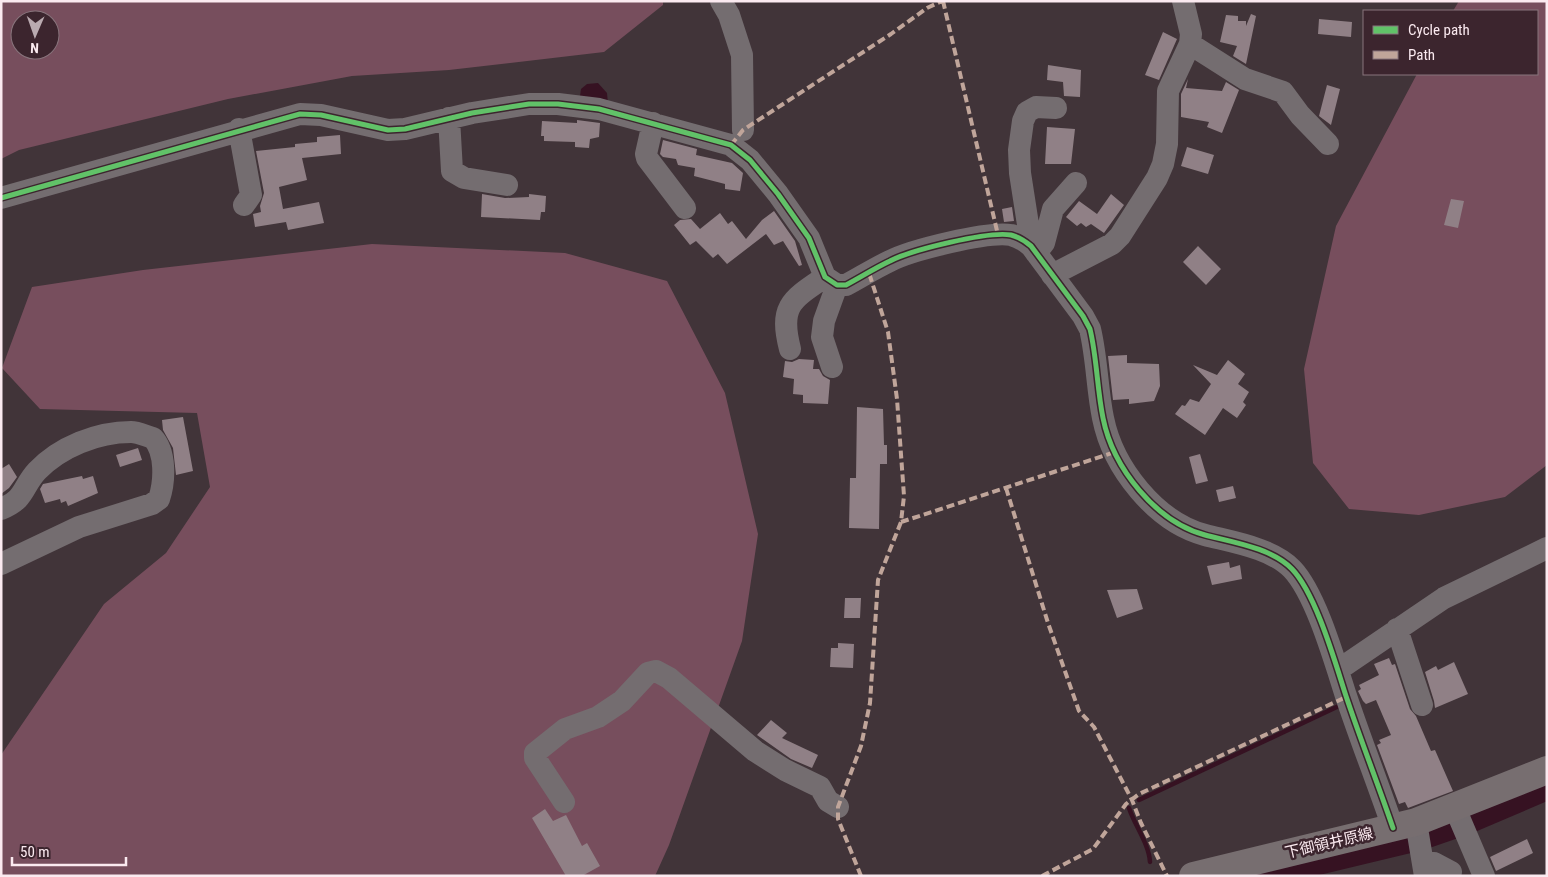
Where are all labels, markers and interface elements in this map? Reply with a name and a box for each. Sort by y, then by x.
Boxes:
north arrow [10,10,60,60]
legend [1363,10,1538,75]
text: Cycle path [1408,21,1470,39]
text: N [30,40,39,56]
text: Path [1408,46,1435,64]
street label: 下御領井原線 [1283,824,1375,862]
scale bar [12,834,126,866]
text: 50 m [20,843,50,861]

